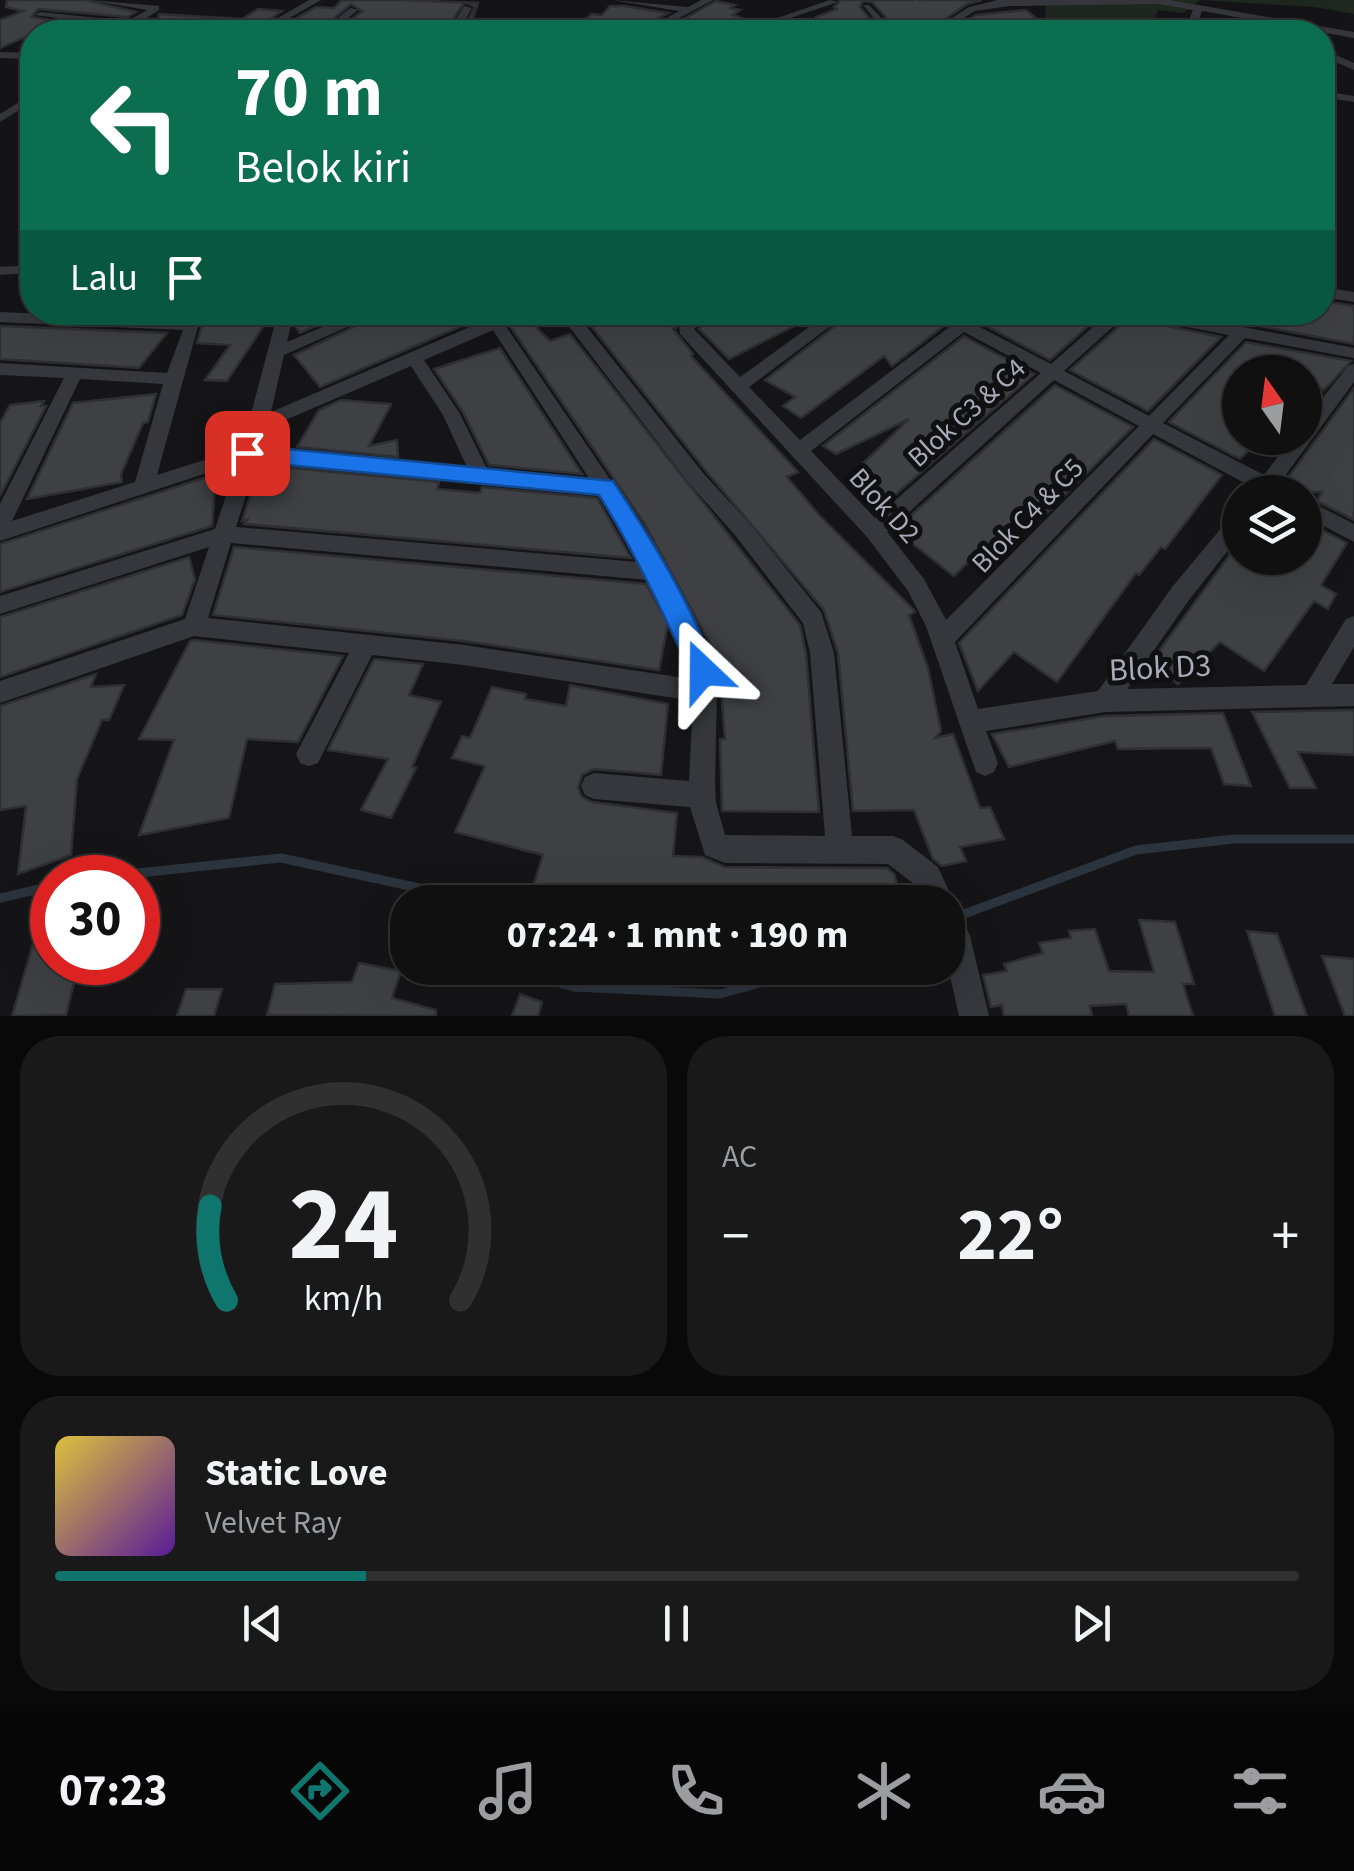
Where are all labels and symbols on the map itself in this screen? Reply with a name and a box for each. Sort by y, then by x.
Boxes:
street label: Blok C3 & C4 [899,349,1034,477]
north arrow [1222,355,1322,455]
pin [205,411,290,496]
street label: Blok C4 & C5 [963,449,1093,582]
street label: Blok D2 [839,459,929,552]
position arrow [651,619,755,723]
street label: Blok D3 [1108,642,1212,694]
speed limit sign: 30 [30,855,160,985]

